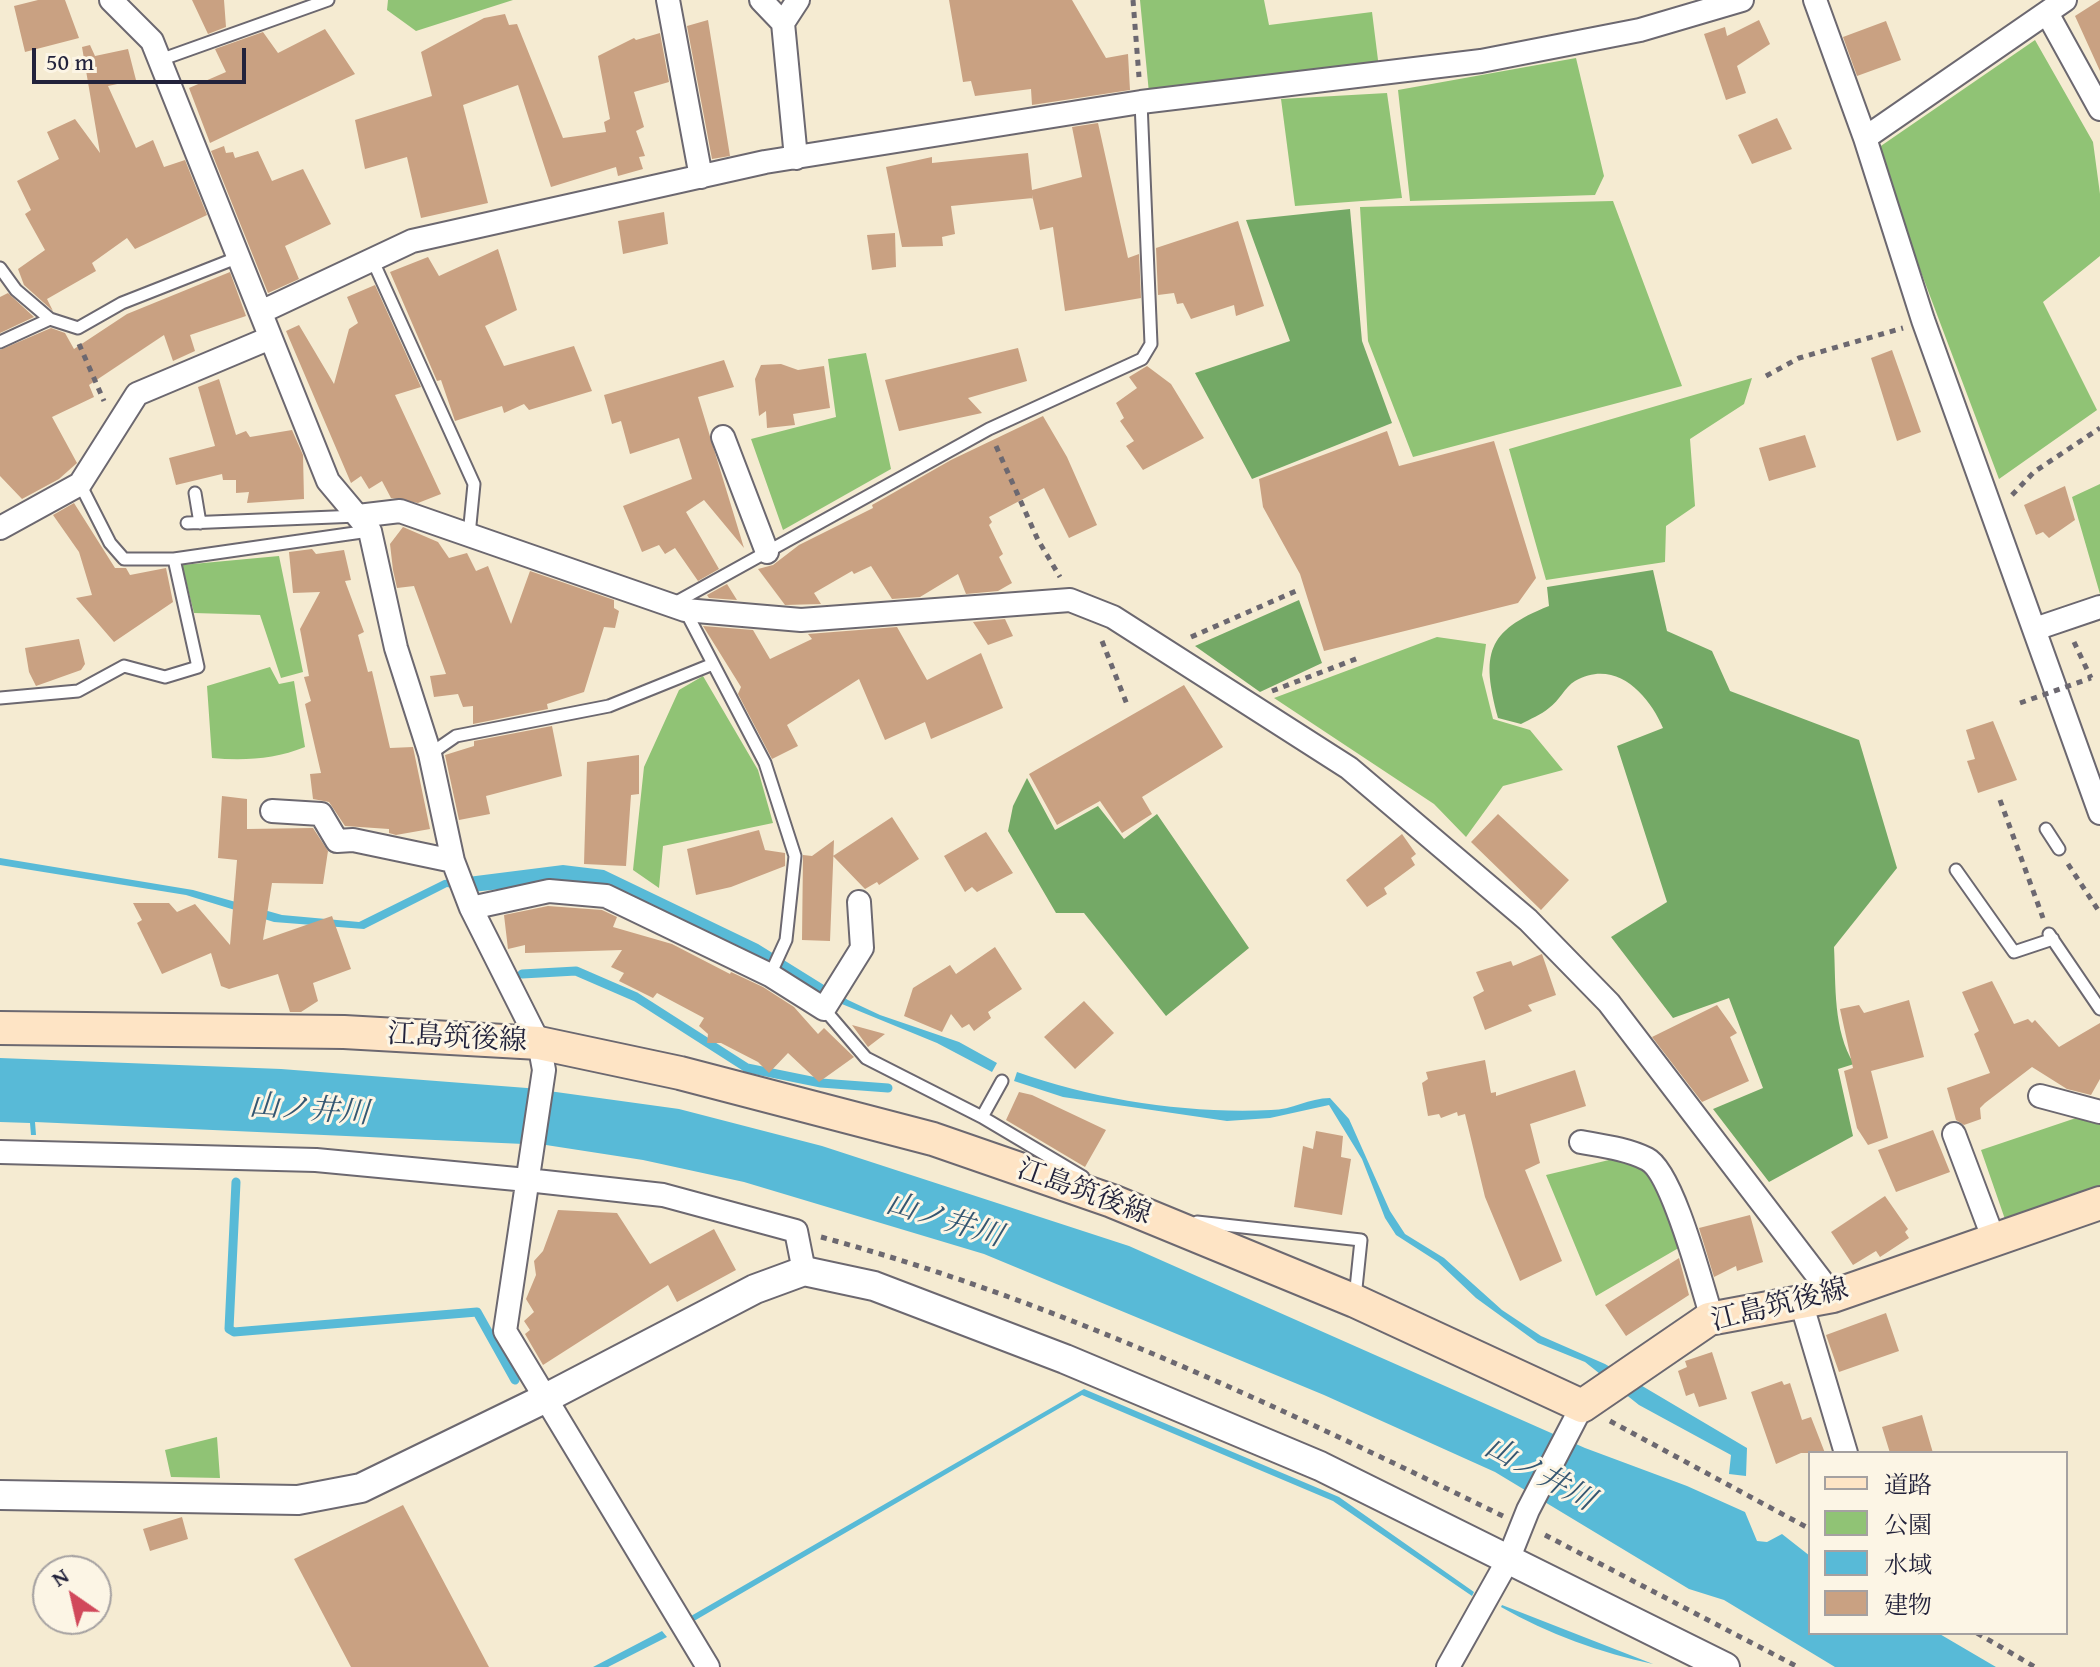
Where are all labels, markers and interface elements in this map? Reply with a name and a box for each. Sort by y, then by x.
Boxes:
scale bar [36,32,250,82]
text: 50 m [46,44,94,79]
street label: 江島筑後線 [386,1019,528,1059]
water label: 山ノ井川 [248,1089,370,1133]
street label: 江島筑後線 [1012,1153,1156,1233]
water label: 山ノ井川 [881,1186,1007,1256]
street label: 江島筑後線 [1708,1273,1852,1339]
water label: 山ノ井川 [1478,1430,1600,1520]
legend [1808,1451,2068,1635]
text: 道路 [1884,1467,1932,1502]
text: 公園 [1884,1507,1932,1542]
text: 水域 [1884,1547,1932,1582]
north arrow [32,1555,112,1635]
text: N [45,1559,75,1594]
text: 建物 [1884,1587,1932,1622]

